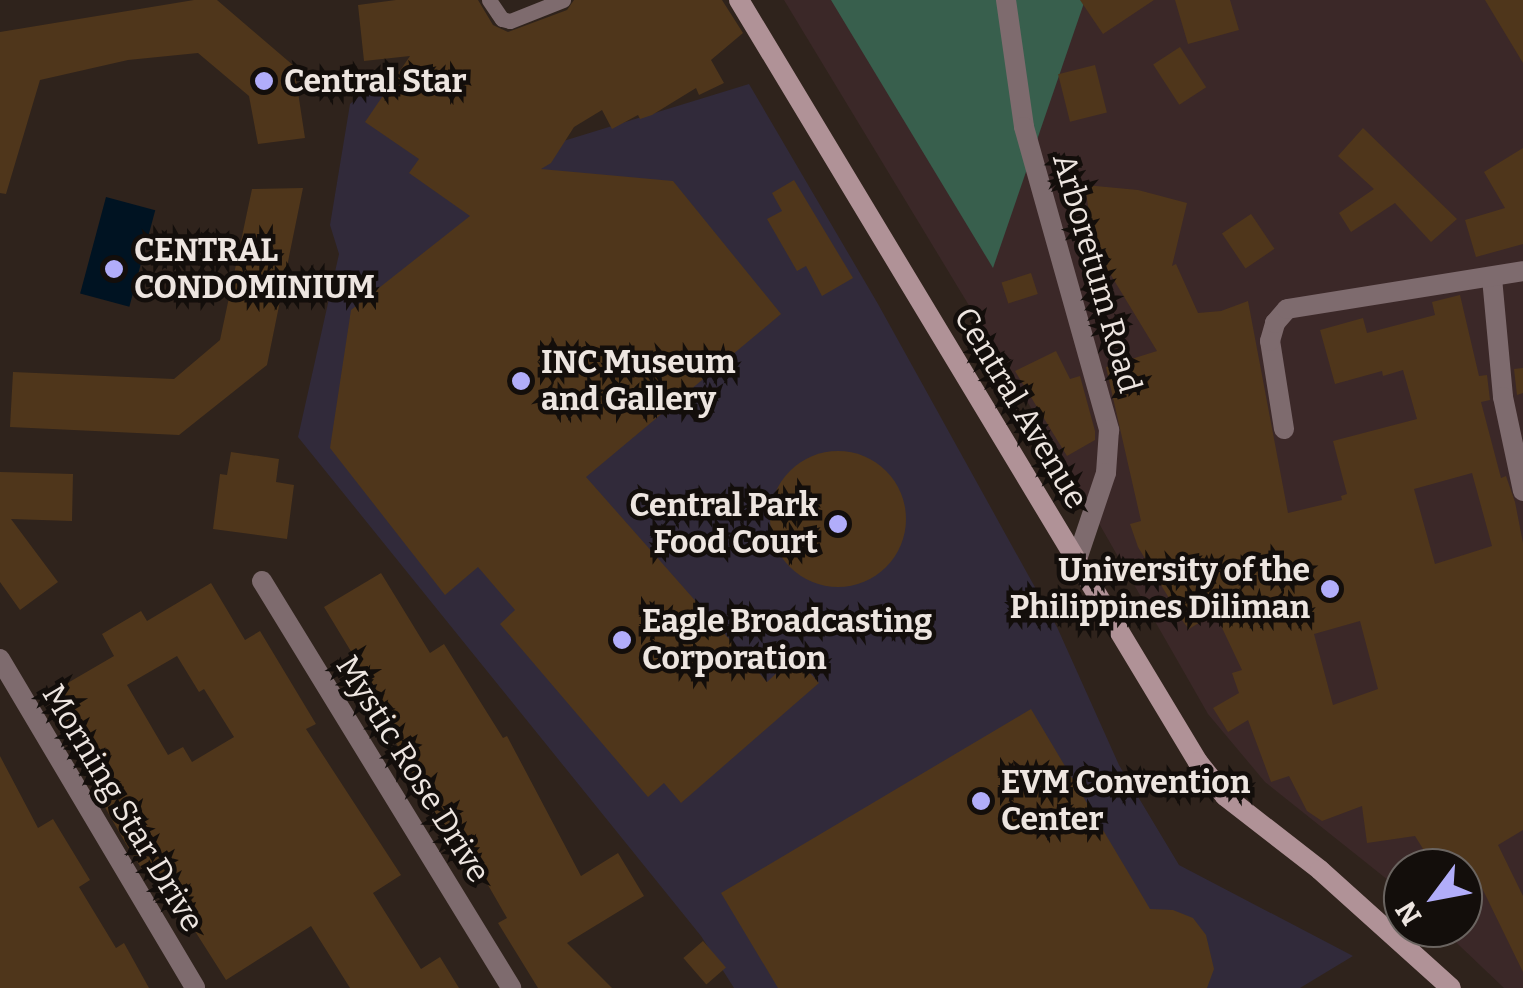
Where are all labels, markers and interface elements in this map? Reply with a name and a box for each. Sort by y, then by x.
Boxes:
place label: Central Star [284,62,466,100]
marker: Central Star [253,70,275,92]
street label: Arboretum Road [1044,149,1150,397]
place label: CENTRAL CONDOMINIUM [134,232,375,307]
marker: CENTRAL CONDOMINIUM [103,258,125,280]
street label: Central Avenue [946,300,1096,516]
place label: INC Museum and Gallery [541,344,736,419]
marker: INC Museum and Gallery [510,370,532,392]
place label: Central Park Food Court [630,487,818,562]
marker: Central Park Food Court [827,513,849,535]
place label: University of the Philippines Diliman [1010,552,1310,627]
marker: University of the Philippines Diliman [1319,578,1341,600]
place label: Eagle Broadcasting Corporation [642,603,932,678]
marker: Eagle Broadcasting Corporation [611,629,633,651]
street label: Mystic Rose Drive [328,649,498,889]
street label: Morning Star Drive [34,678,212,938]
place label: EVM Convention Center [1001,764,1250,839]
marker: EVM Convention Center [970,790,992,812]
north arrow [1383,848,1483,948]
text: N [1389,895,1429,931]

